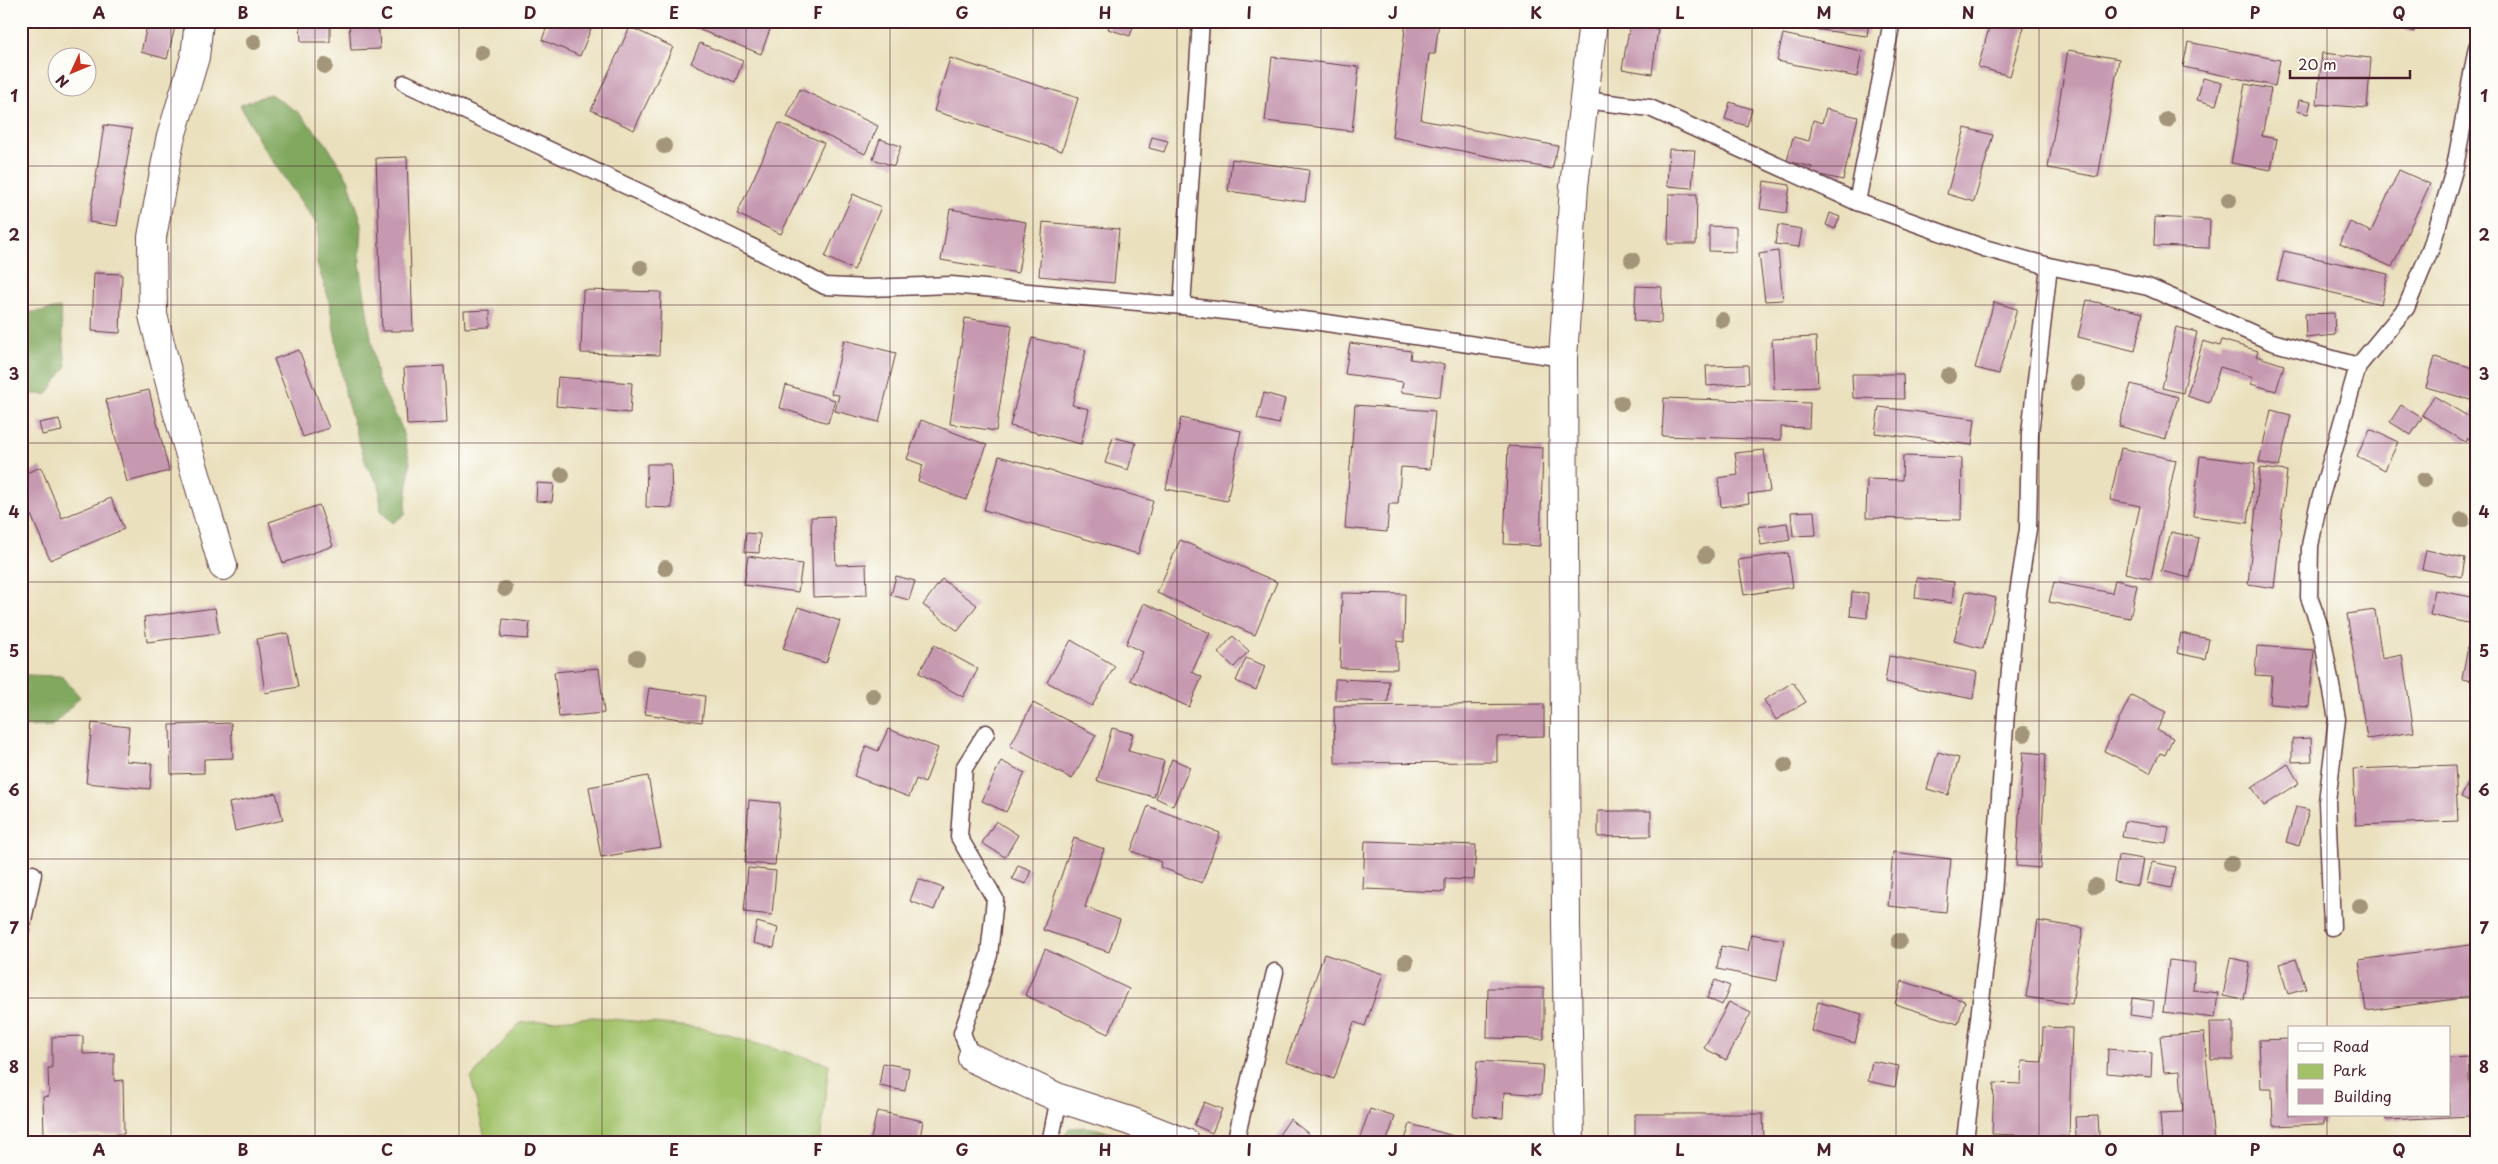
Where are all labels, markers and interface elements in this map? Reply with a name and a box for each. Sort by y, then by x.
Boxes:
text: A [93,0,106,24]
text: B [238,0,249,24]
text: C [381,0,393,24]
text: D [524,0,536,24]
text: E [669,0,679,24]
text: F [813,0,823,24]
text: G [955,0,969,24]
text: H [1099,0,1111,24]
text: I [1246,0,1252,24]
text: J [1388,0,1398,24]
text: K [1530,0,1542,24]
text: L [1675,0,1685,24]
text: M [1816,0,1832,24]
text: N [1962,0,1974,24]
text: O [2105,0,2118,24]
text: P [2250,0,2261,24]
text: Q [2393,0,2406,24]
north arrow [48,48,98,98]
scale bar [2290,48,2410,80]
text: 20 m [2298,52,2337,75]
text: N [51,70,74,93]
text: 1 [10,83,18,107]
text: 1 [2480,83,2488,107]
text: 2 [8,222,20,246]
text: 2 [2478,222,2490,246]
text: 3 [9,361,19,385]
text: 3 [2479,361,2489,385]
text: 4 [9,499,20,523]
text: 4 [2479,499,2490,523]
text: 5 [9,638,19,662]
text: 5 [2479,638,2489,662]
text: 6 [8,777,20,801]
text: 6 [2478,777,2490,801]
text: 7 [9,915,19,939]
text: 7 [2479,915,2489,939]
legend [2288,1026,2450,1116]
text: Road [2333,1034,2369,1057]
text: 8 [9,1054,19,1078]
text: 8 [2479,1054,2489,1078]
text: Park [2333,1058,2367,1081]
text: Building [2333,1084,2392,1107]
text: A [93,1137,106,1161]
text: B [238,1137,249,1161]
text: C [381,1137,393,1161]
text: D [524,1137,536,1161]
text: E [669,1137,679,1161]
text: F [813,1137,823,1161]
text: G [955,1137,969,1161]
text: H [1099,1137,1111,1161]
text: I [1246,1137,1252,1161]
text: J [1388,1137,1398,1161]
text: K [1530,1137,1542,1161]
text: L [1675,1137,1685,1161]
text: M [1816,1137,1832,1161]
text: N [1962,1137,1974,1161]
text: O [2105,1137,2118,1161]
text: P [2250,1137,2261,1161]
text: Q [2393,1137,2406,1161]

